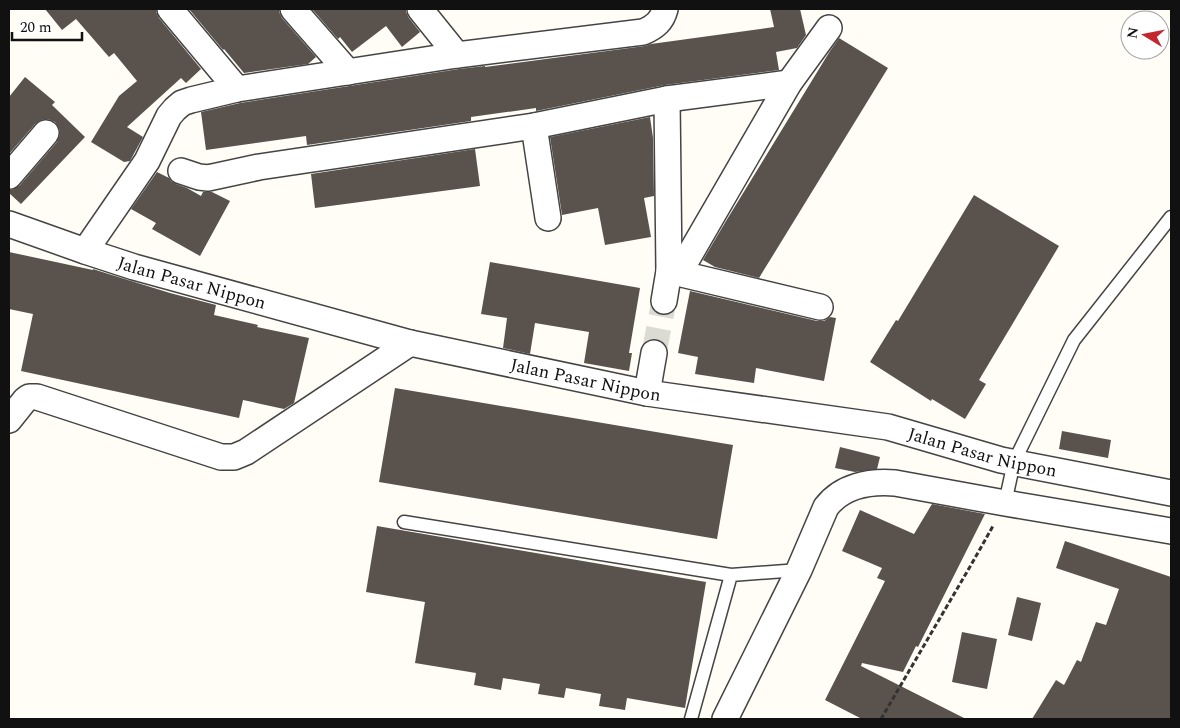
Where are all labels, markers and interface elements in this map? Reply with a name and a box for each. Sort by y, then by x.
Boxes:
scale bar [12,10,82,42]
north arrow [1120,10,1170,60]
text: 20 m [20,16,52,39]
text: N [1121,25,1144,40]
street label: Jalan Pasar Nippon [114,249,269,317]
street label: Jalan Pasar Nippon [508,352,663,409]
street label: Jalan Pasar Nippon [905,420,1059,485]

